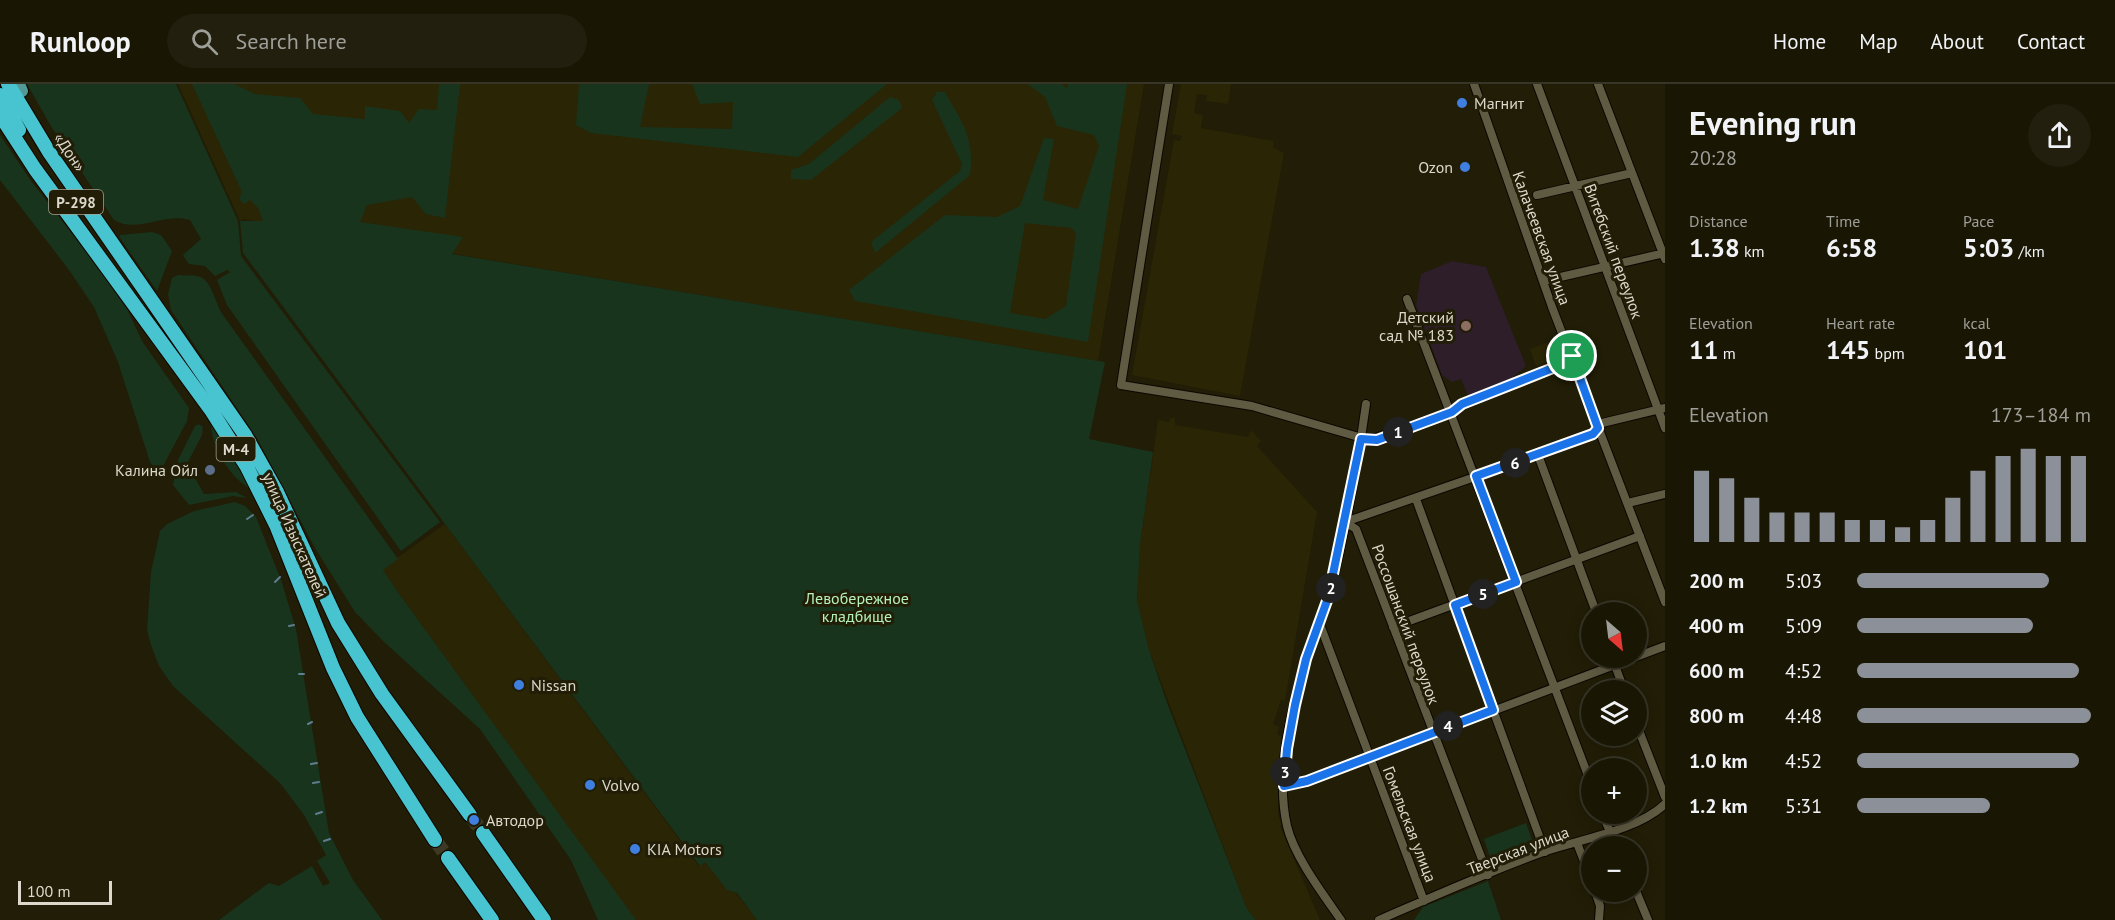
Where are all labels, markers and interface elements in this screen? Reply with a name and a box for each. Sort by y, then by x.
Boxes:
search box [167,14,587,68]
text: Runloop [30,23,131,60]
icon: search [188,25,221,58]
text: Search here [236,27,347,55]
text: Home [1773,28,1826,55]
text: Map [1859,28,1898,55]
text: About [1931,28,1984,55]
text: Contact [2017,28,2085,55]
place label: Магнит [1474,93,1525,113]
marker: Магнит [1455,96,1469,110]
text: Evening run [1689,101,1857,144]
button: share [2028,104,2091,167]
street label: «Дон» [50,129,90,176]
text: 20:28 [1689,145,1737,171]
place label: Ozon [1418,157,1453,177]
marker: Ozon [1458,160,1472,174]
street label: Калачеевская улица [1508,168,1576,308]
street label: Витебский переулок [1580,181,1648,322]
road number: Р-298 [49,190,103,214]
text: Distance [1689,211,1748,231]
text: Time [1826,211,1860,231]
text: Pace [1963,211,1994,231]
text: 1.38 [1689,231,1740,264]
text: 6:58 [1826,231,1877,264]
text: 5:03 [1963,231,2014,264]
text: km [1740,241,1765,261]
text: /km [2014,241,2045,261]
place label: Детский сад № 183 [1379,307,1454,345]
text: Elevation [1689,313,1753,333]
text: Heart rate [1826,313,1895,333]
text: kcal [1963,313,1990,333]
marker: Детский сад № 183 [1459,319,1473,333]
pin [1546,330,1597,381]
text: 11 [1689,333,1718,366]
text: 145 [1826,333,1870,366]
text: 101 [1963,333,2007,366]
icon: arrive [1555,339,1588,372]
text: m [1718,343,1736,363]
text: bpm [1870,343,1905,363]
text: Elevation [1689,402,1769,428]
text: 173–184 m [1991,402,2091,428]
pin: 1 [1383,417,1413,447]
text: 1 [1393,422,1403,442]
road number: М-4 [216,437,256,461]
pin: 6 [1500,448,1530,478]
text: 6 [1510,453,1520,473]
place label: Калина Ойл [115,460,198,480]
marker: Калина Ойл [203,463,217,477]
street label: улица Изыскателей [258,469,332,601]
street label: Россошанский переулок [1368,541,1444,707]
text: 200 m [1689,568,1744,594]
text: 5:03 [1785,568,1822,594]
pin: 2 [1316,573,1346,603]
text: 2 [1326,578,1336,598]
pin: 5 [1468,579,1498,609]
text: 5 [1478,584,1488,604]
park label: Левобережное кладбище [804,588,909,626]
north arrow [1581,602,1647,668]
map controls [1581,602,1647,902]
text: 400 m [1689,613,1744,639]
text: 5:09 [1785,613,1822,639]
text: 600 m [1689,658,1744,684]
text: 4:52 [1785,658,1822,684]
place label: Nissan [531,675,576,695]
marker: Nissan [512,678,526,692]
button: layers [1581,680,1647,746]
text: 800 m [1689,703,1744,729]
text: 4:48 [1785,703,1822,729]
pin: 4 [1433,711,1463,741]
text: 4 [1443,716,1453,736]
text: 1.0 km [1689,748,1748,774]
text: 4:52 [1785,748,1822,774]
pin: 3 [1270,757,1300,787]
button: + [1581,758,1647,824]
text: 3 [1280,762,1290,782]
street label: Гомельская улица [1379,763,1441,885]
place label: Volvo [601,775,640,795]
marker: Volvo [583,778,597,792]
text: 1.2 km [1689,793,1748,819]
text: 5:31 [1785,793,1822,819]
place label: Автодор [486,810,544,830]
marker: Автодор [467,813,481,827]
street label: Тверская улица [1464,821,1572,879]
button: − [1581,836,1647,902]
place label: KIA Motors [647,839,722,859]
marker: KIA Motors [628,842,642,856]
scale bar [18,878,112,906]
text: 100 m [27,881,70,901]

